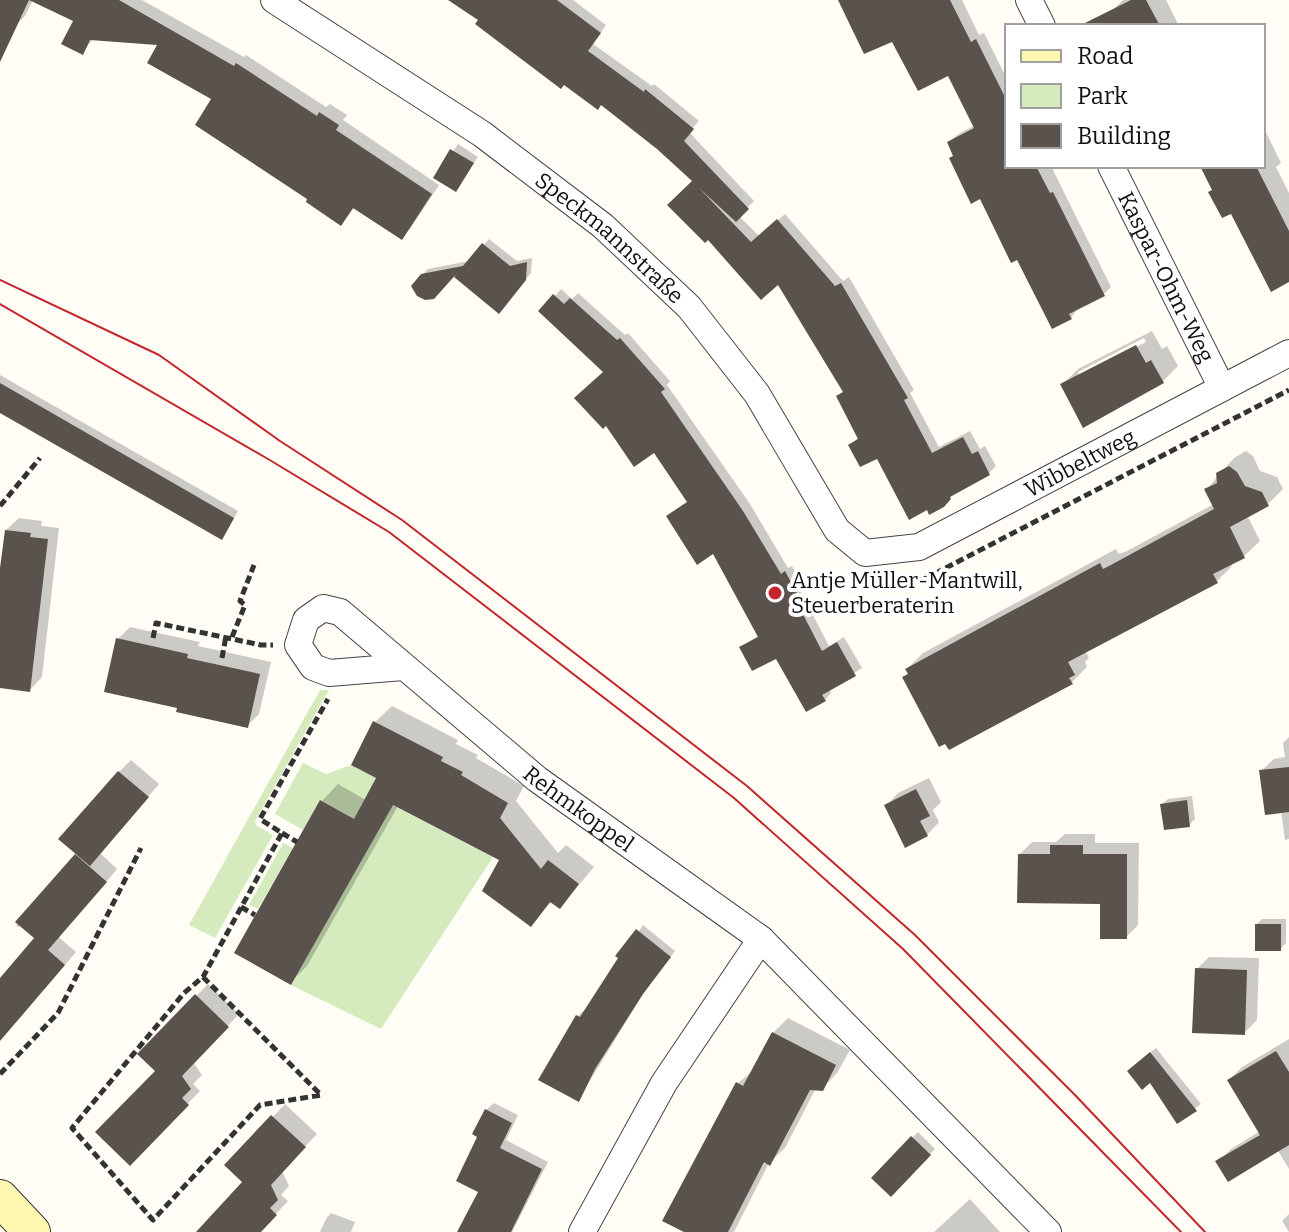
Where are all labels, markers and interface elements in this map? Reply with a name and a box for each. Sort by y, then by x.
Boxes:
legend [1005,24,1265,168]
text: Road [1077,42,1133,70]
text: Park [1077,82,1128,110]
text: Building [1077,122,1171,150]
street label: Speckmannstraße [530,167,689,309]
street label: Kaspar-Ohm-Weg [1112,187,1220,367]
street label: Wibbeltweg [1020,423,1140,503]
place label: Antje Müller-Mantwill, Steuerberaterin [791,567,1023,619]
marker: Antje Müller-Mantwill, Steuerberaterin [766,584,784,602]
street label: Rehmkoppel [518,760,639,858]

